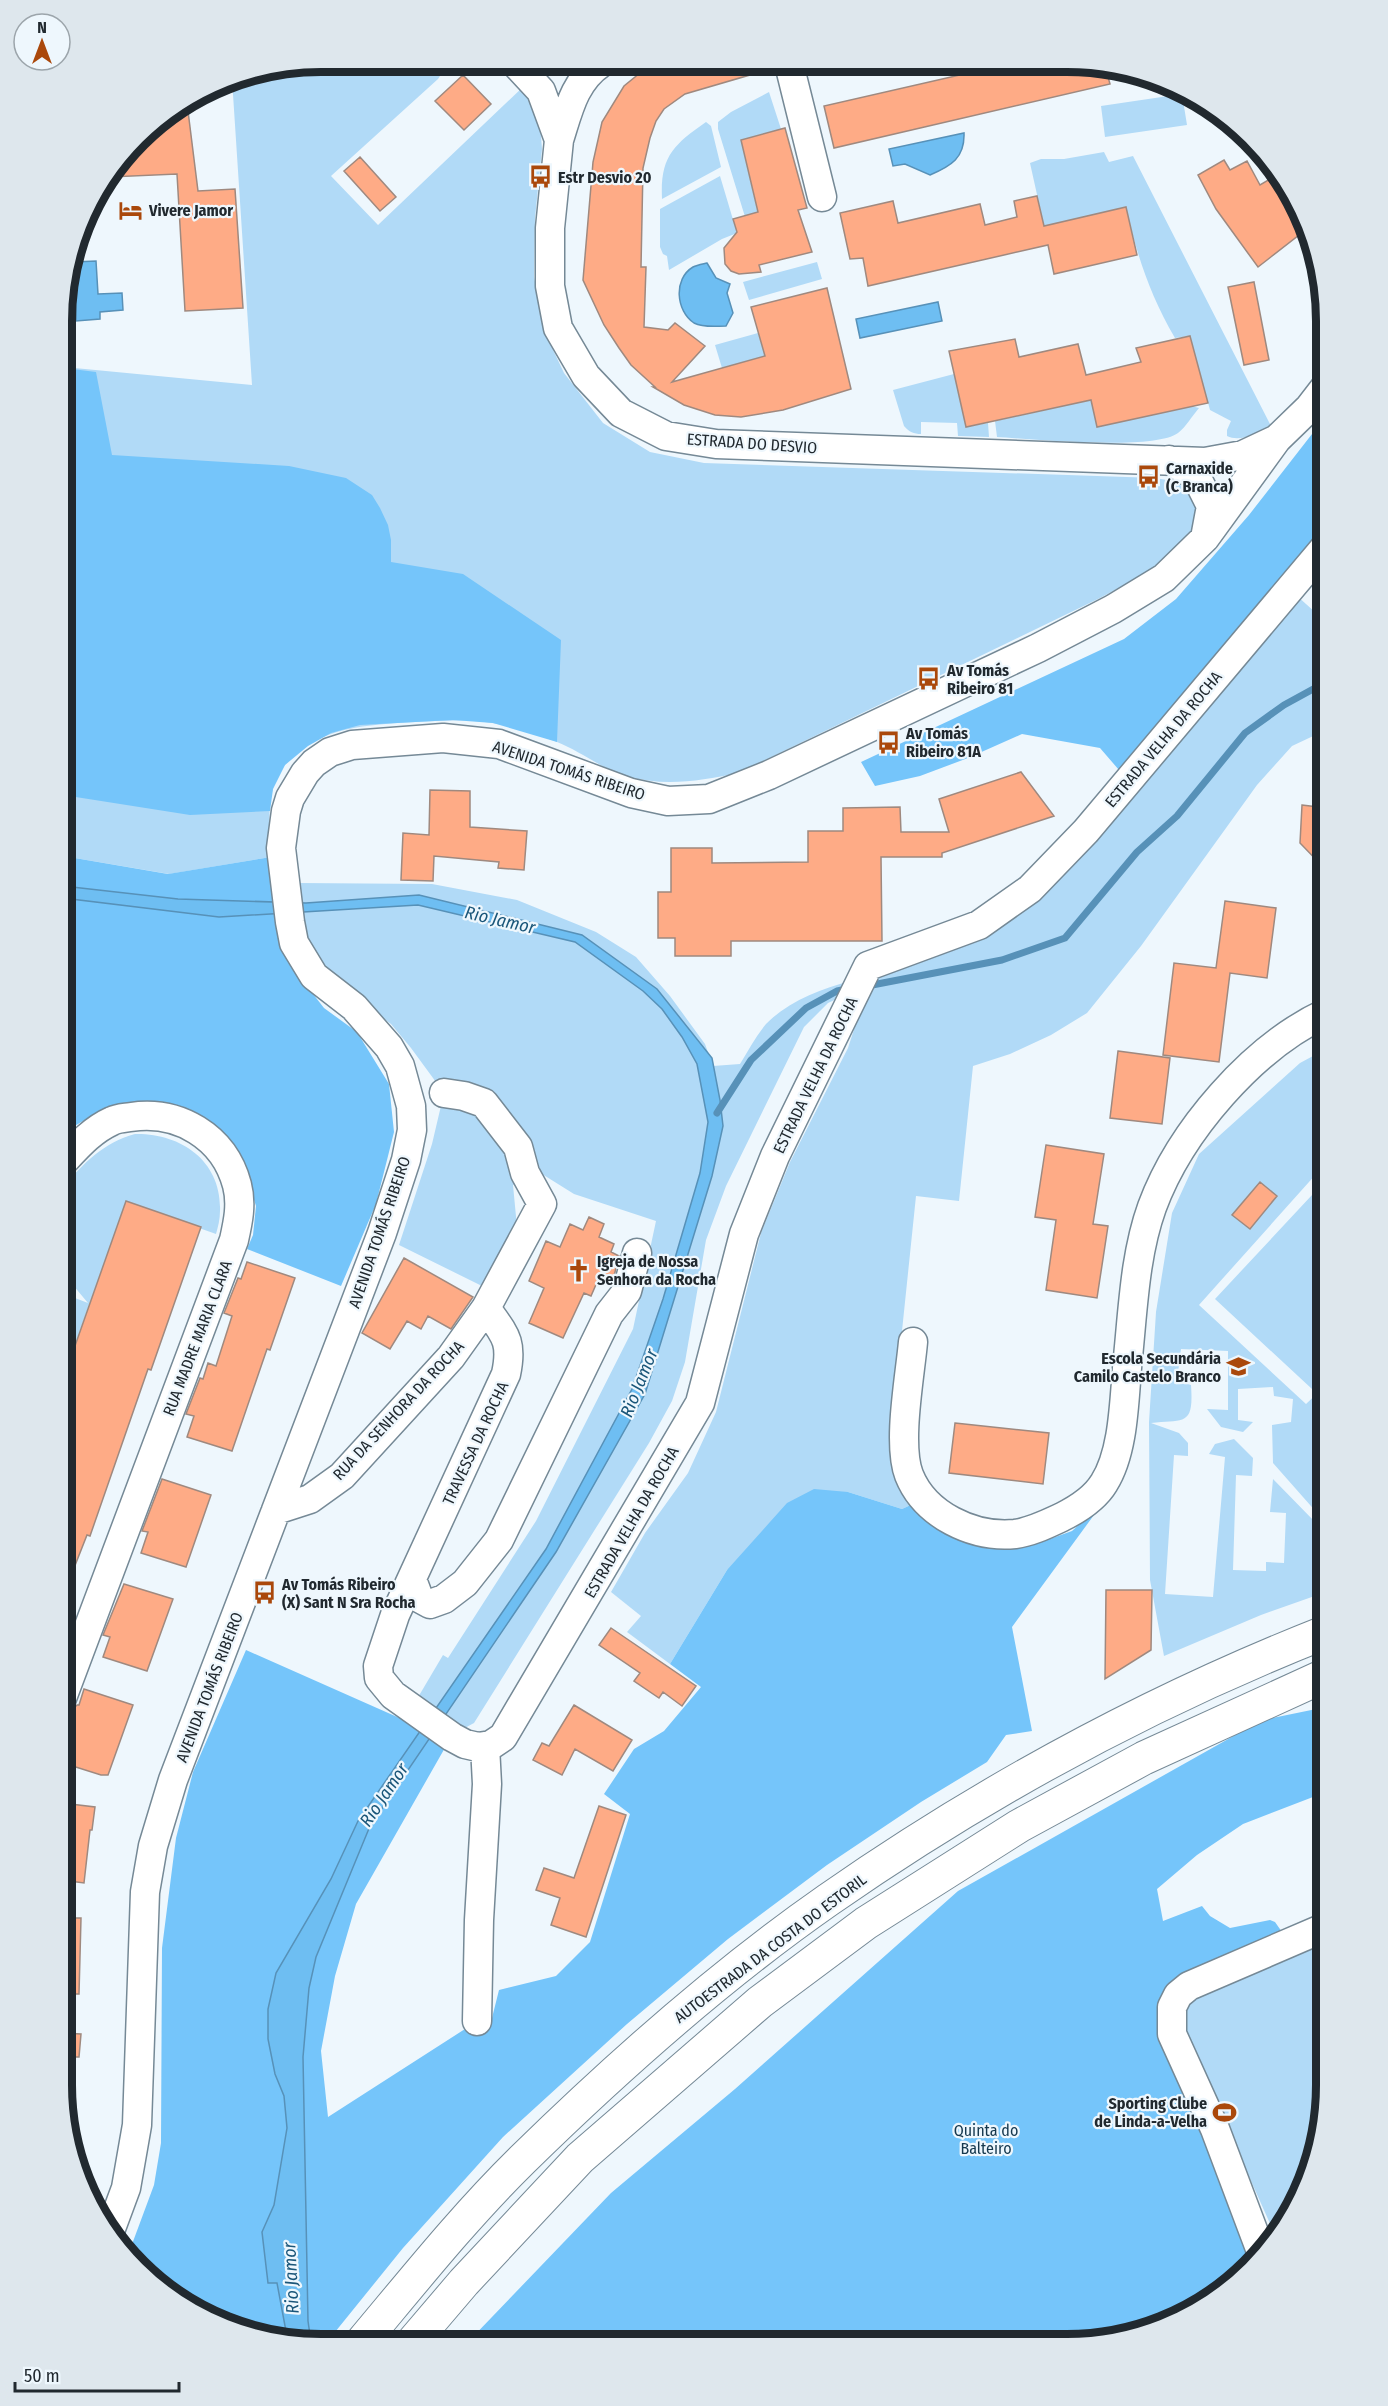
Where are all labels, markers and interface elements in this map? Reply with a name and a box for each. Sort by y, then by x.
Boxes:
north arrow [12,12,72,72]
text: N [37,18,47,37]
bus stop icon: Estr Desvio 20 [527,164,553,190]
place label: Estr Desvio 20 [558,168,652,187]
hotel icon: Vivere Jamor [118,197,144,223]
place label: Vivere Jamor [148,201,233,220]
street label: ESTRADA DO DESVIO [686,429,818,458]
place label: Carnaxide (C Branca) [1166,459,1233,496]
bus stop icon: Carnaxide (C Branca) [1135,464,1161,490]
place label: Av Tomás Ribeiro 81 [946,661,1013,698]
bus stop icon: Av Tomás Ribeiro 81 [916,666,942,692]
street label: ESTRADA VELHA DA ROCHA [1101,667,1226,811]
place label: Av Tomás Ribeiro 81A [905,724,981,761]
bus stop icon: Av Tomás Ribeiro 81A [875,729,901,755]
street label: AVENIDA TOMÁS RIBEIRO [490,737,648,804]
water label: Rio Jamor [463,901,538,939]
street label: ESTRADA VELHA DA ROCHA [769,993,862,1156]
street label: AVENIDA TOMÁS RIBEIRO [345,1154,414,1311]
place label: Igreja de Nossa Senhora da Rocha [597,1252,716,1289]
street label: RUA MADRE MARIA CLARA [159,1257,236,1418]
church icon: Igreja de Nossa Senhora da Rocha [566,1257,592,1283]
street label: RUA DA SENHORA DA ROCHA [329,1336,468,1484]
water label: Rio Jamor [615,1345,663,1420]
place label: Escola Secundária Camilo Castelo Branco [1074,1349,1221,1386]
school or university icon: Escola Secundária Camilo Castelo Branco [1226,1354,1252,1380]
street label: TRAVESSA DA ROCHA [439,1378,513,1508]
street label: ESTRADA VELHA DA ROCHA [580,1443,683,1601]
place label: Av Tomás Ribeiro (X) Sant N Sra Rocha [281,1575,416,1612]
bus stop icon: Av Tomás Ribeiro (X) Sant N Sra Rocha [251,1580,277,1606]
street label: AVENIDA TOMÁS RIBEIRO [172,1609,247,1765]
water label: Rio Jamor [355,1759,414,1831]
street label: AUTOESTRADA DA COSTA DO ESTORIL [670,1870,870,2027]
place label: Sporting Clube de Linda-a-Velha [1094,2094,1207,2131]
sports icon: Sporting Clube de Linda-a-Velha [1212,2099,1238,2125]
park label: Quinta do Balteiro [954,2121,1018,2158]
water label: Rio Jamor [278,2241,304,2314]
scale bar [15,2355,178,2393]
text: 50 m [24,2365,60,2387]

